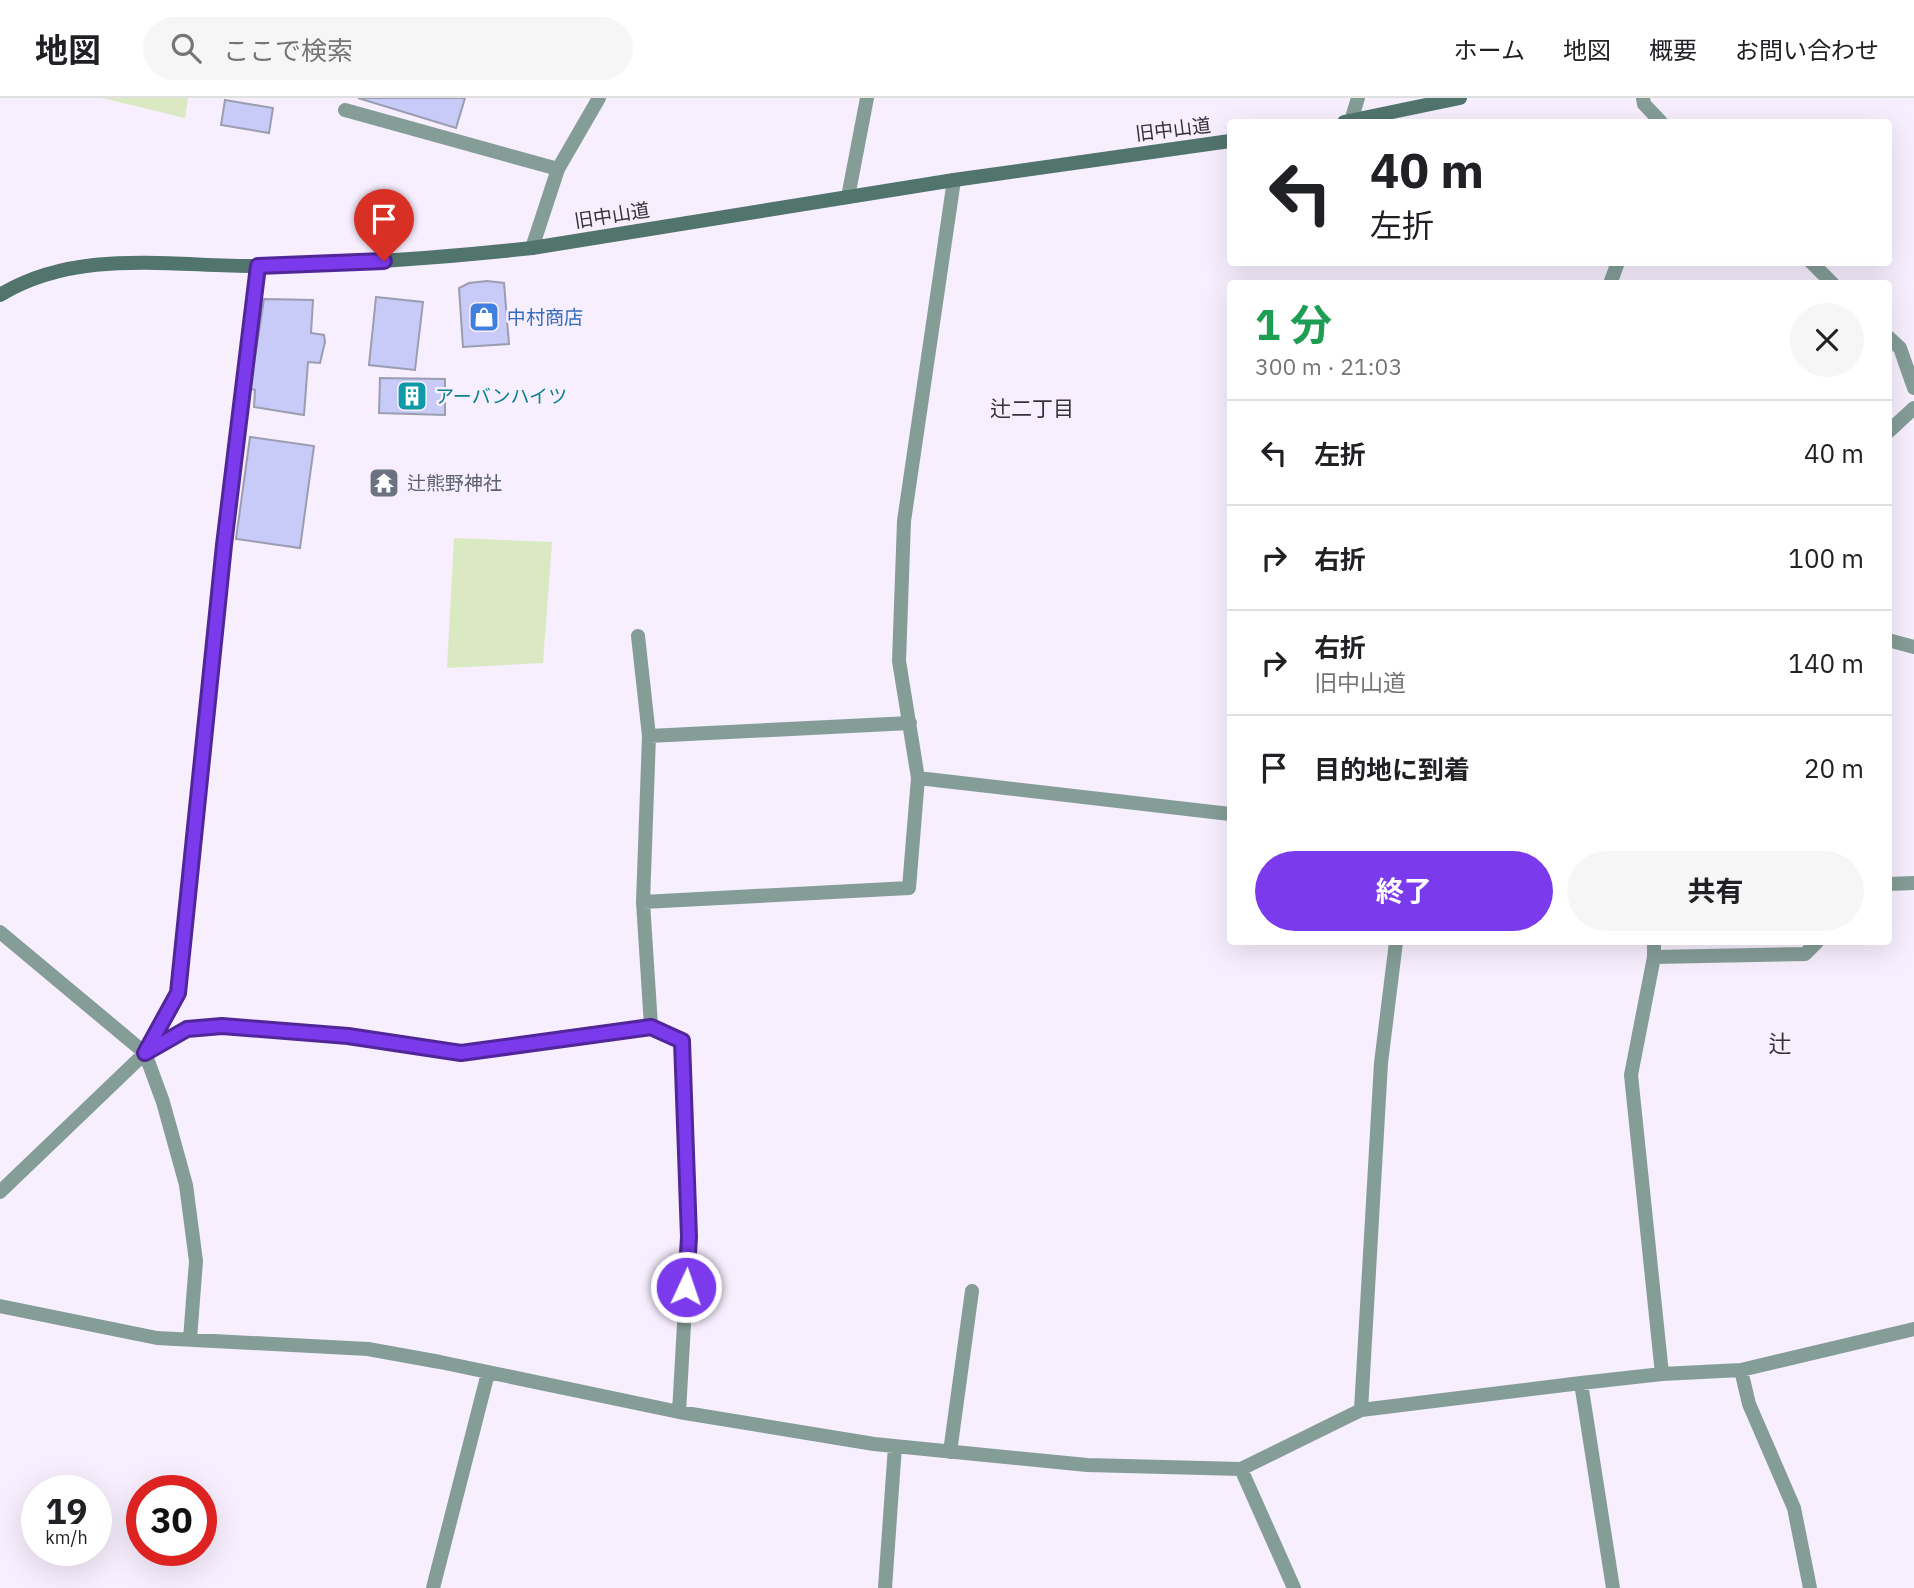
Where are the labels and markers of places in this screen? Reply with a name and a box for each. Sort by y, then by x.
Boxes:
pin [354,189,414,261]
shop icon: 中村商店 [467,300,501,334]
place label: 中村商店 [507,305,583,329]
building icon: アーバンハイツ [395,379,429,413]
place label: アーバンハイツ [435,384,567,408]
temple icon: 辻熊野神社 [367,466,401,500]
place label: 辻熊野神社 [407,471,502,495]

